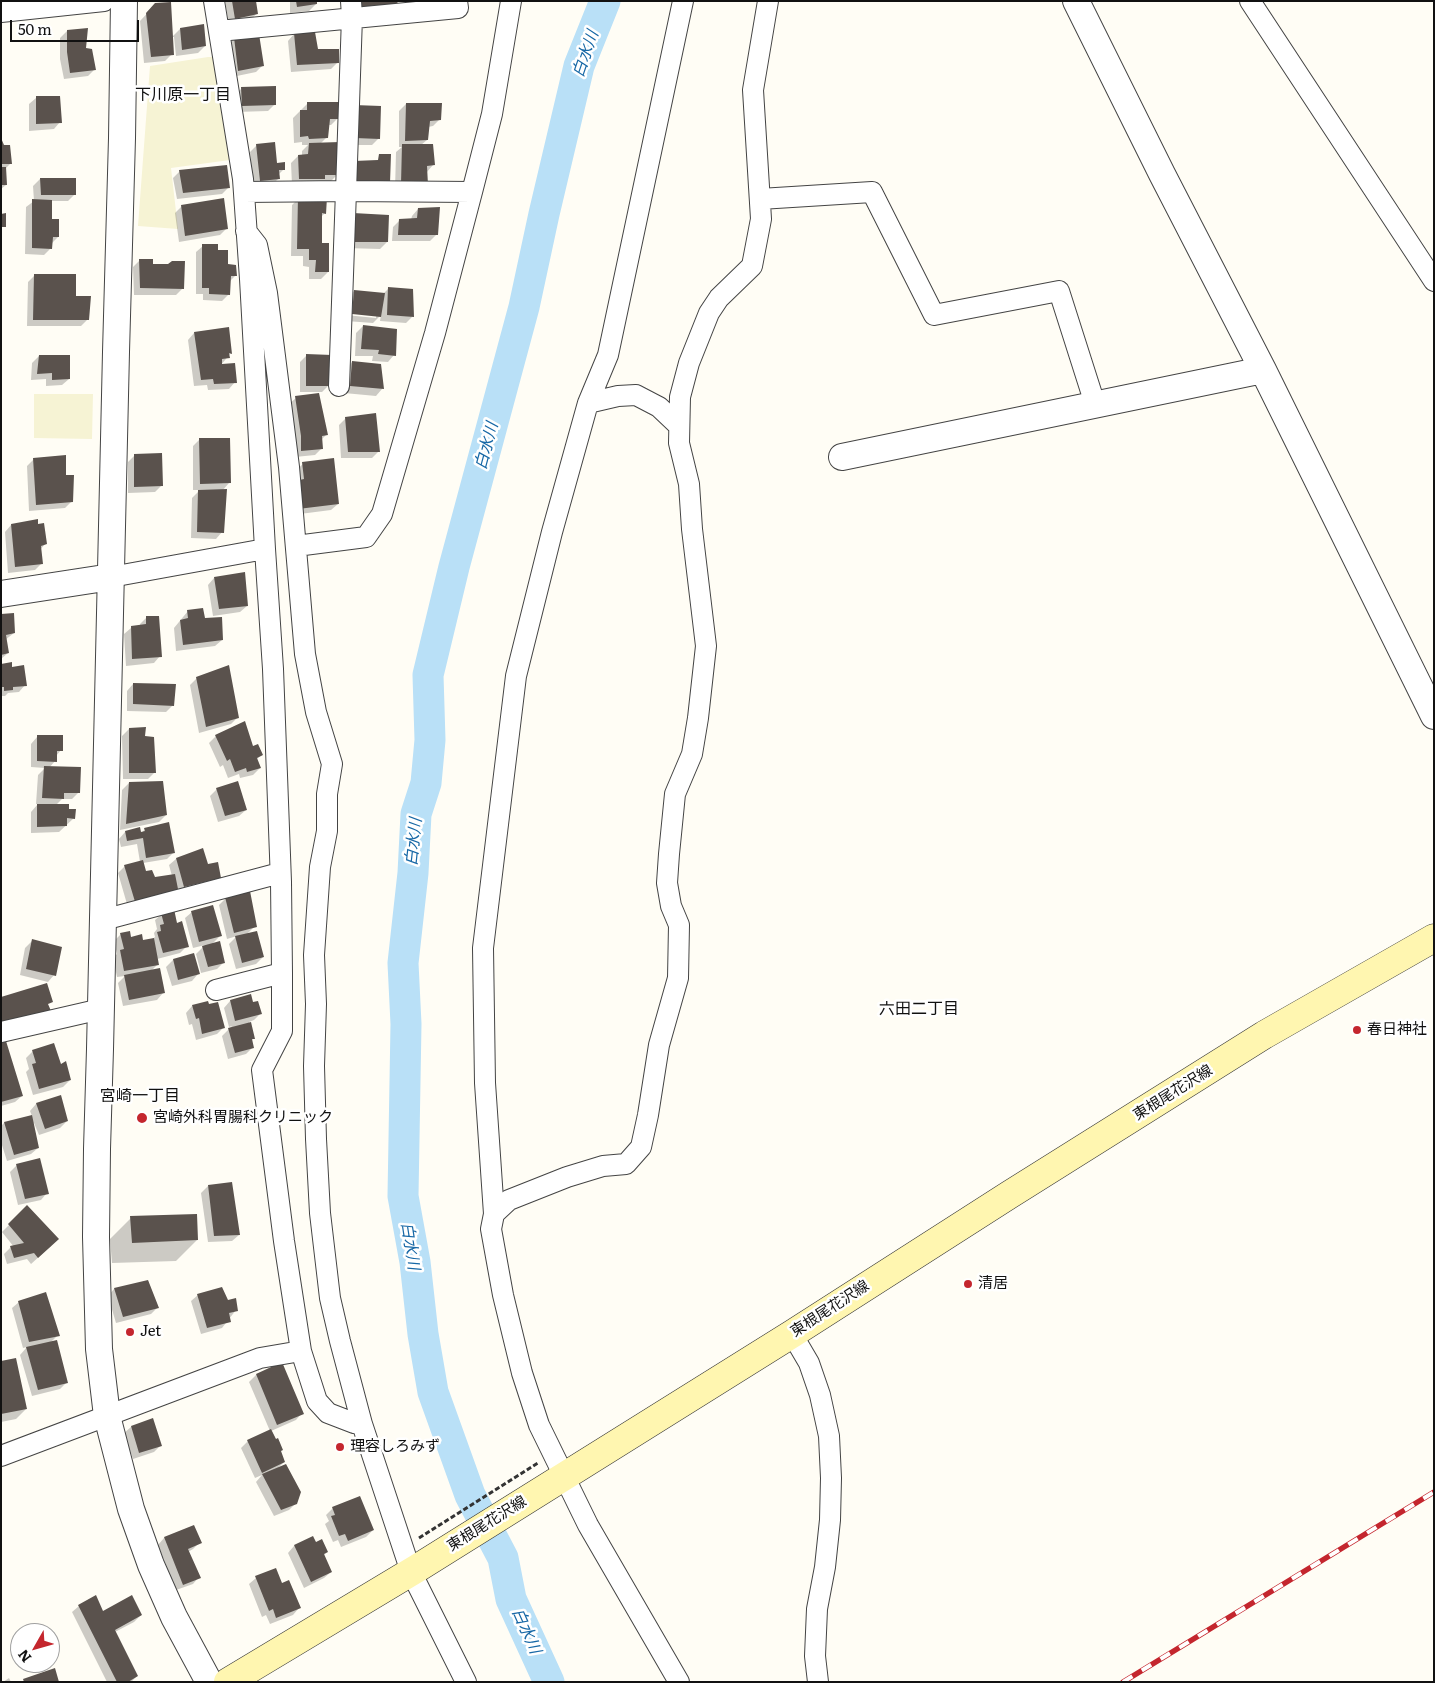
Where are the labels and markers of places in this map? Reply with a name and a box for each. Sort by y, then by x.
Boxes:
place label: 春日神社 [1367,1021,1427,1039]
marker: 春日神社 [1351,1024,1363,1036]
place label: 宮崎外科胃腸科クリニック [153,1109,333,1127]
marker: 宮崎外科胃腸科クリニック [135,1111,149,1125]
place label: 清居 [978,1275,1008,1293]
marker: 清居 [962,1278,974,1290]
place label: Jet [140,1323,161,1341]
marker: Jet [124,1326,136,1338]
place label: 理容しろみず [350,1438,440,1456]
marker: 理容しろみず [334,1441,346,1453]

